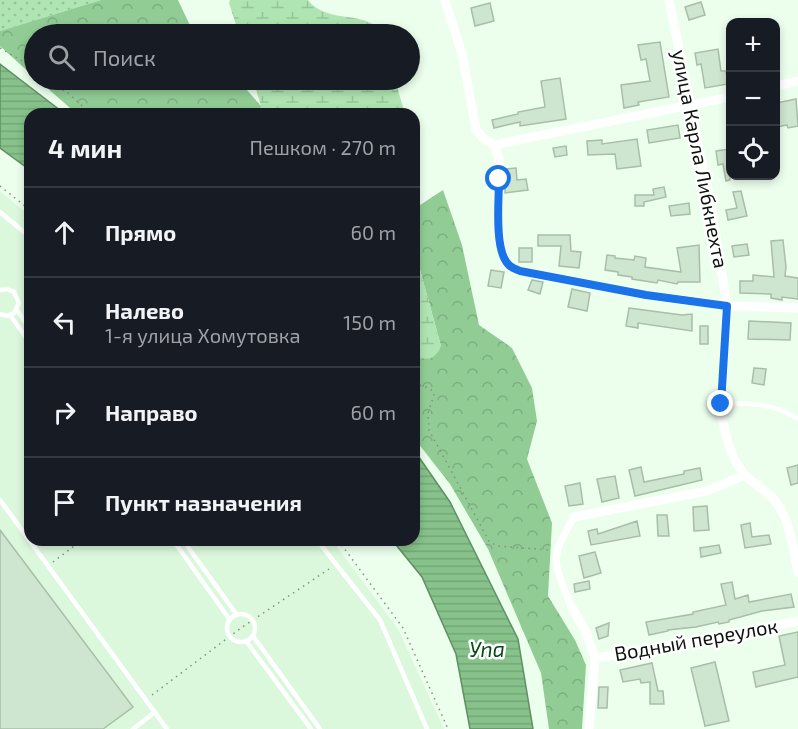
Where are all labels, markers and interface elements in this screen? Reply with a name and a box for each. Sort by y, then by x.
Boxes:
map controls [726,18,780,180]
button: + [726,18,780,72]
search box [24,24,420,90]
icon: search [45,41,78,74]
text: Поиск [93,44,156,70]
street label: улица Карла Либкнехта [667,47,734,270]
button: − [726,72,780,126]
button: locate [726,126,780,180]
text: 4 мин [48,132,122,163]
text: Пешком · 270 m [250,135,396,159]
route start [485,165,511,191]
icon: ahead [48,216,81,249]
text: Прямо [105,219,176,245]
text: 60 m [351,220,396,244]
text: Налево [105,297,184,323]
icon: left [48,306,81,339]
text: 150 m [343,310,396,334]
text: 1-я улица Хомутовка [105,323,301,347]
route end [707,390,733,416]
icon: right [48,396,81,429]
text: Направо [105,399,198,425]
text: 60 m [351,400,396,424]
icon: arrive [48,486,81,519]
text: Пункт назначения [105,489,302,515]
street label: Водный переулок [612,613,780,666]
water label: Упа [469,636,505,661]

